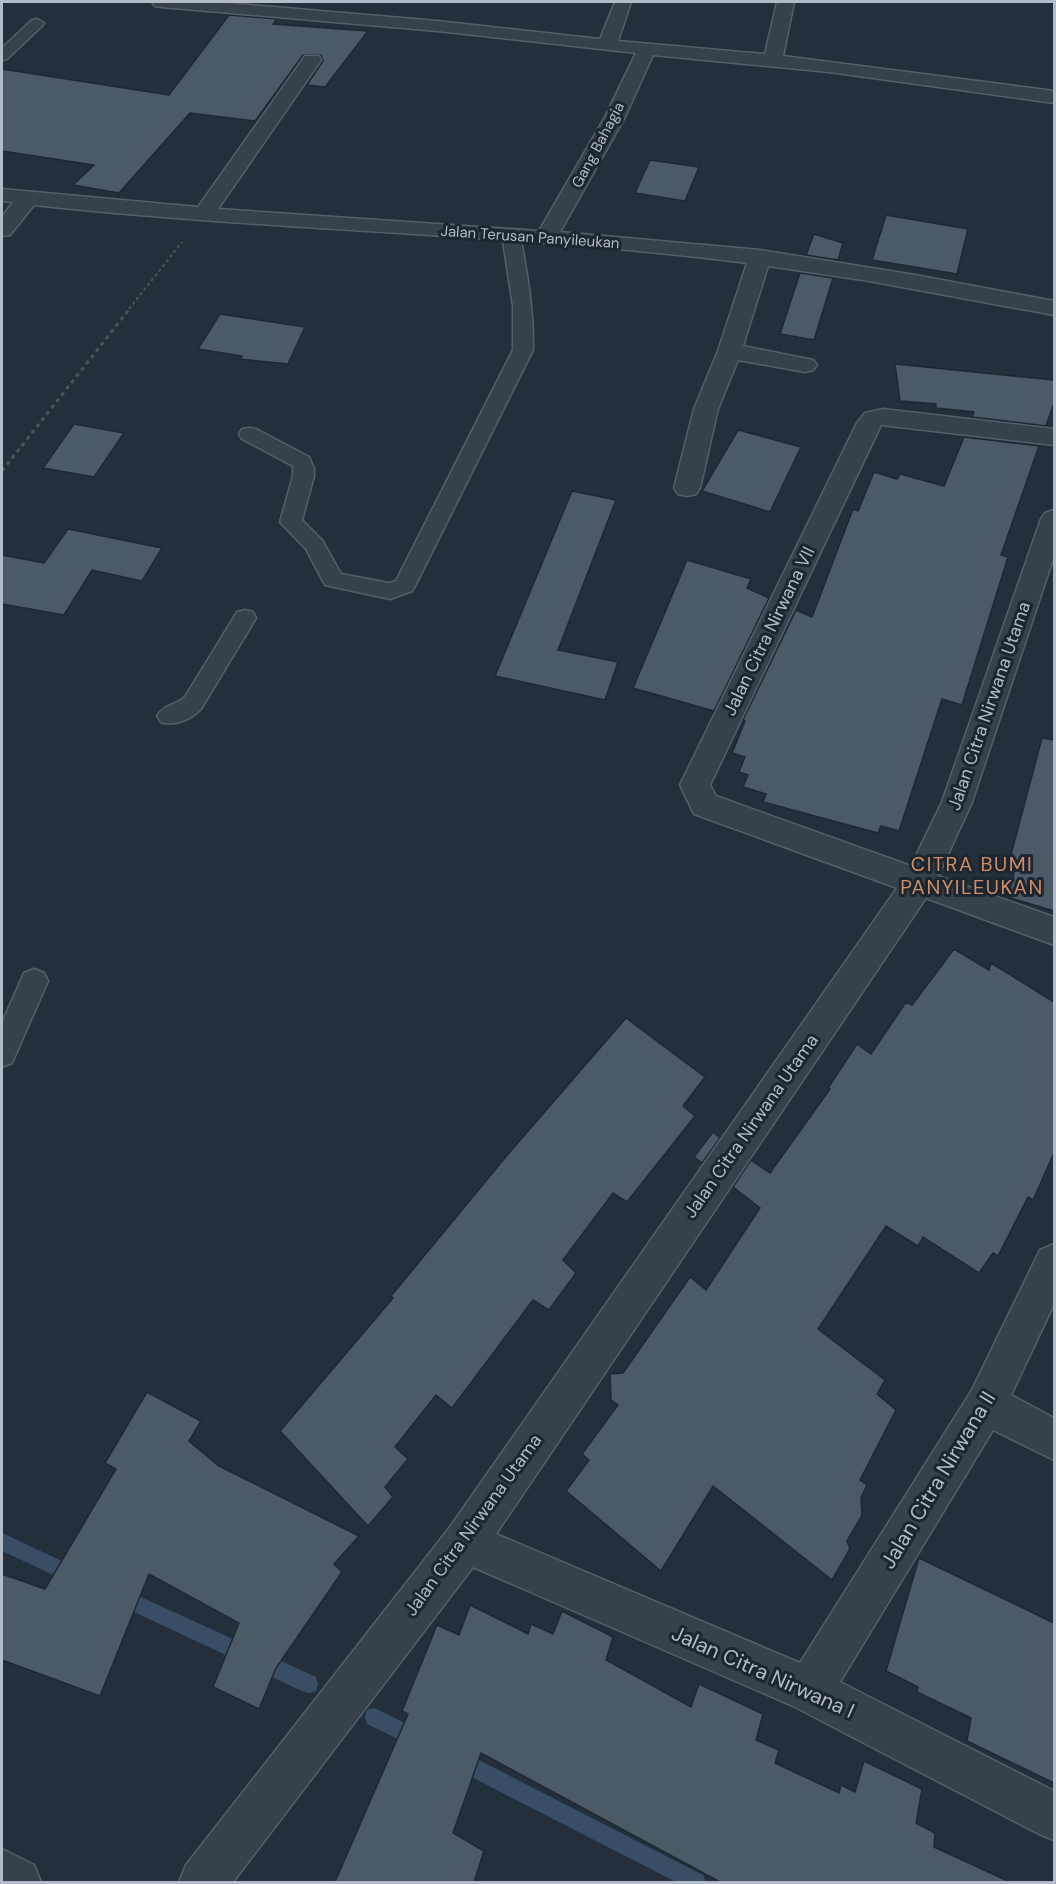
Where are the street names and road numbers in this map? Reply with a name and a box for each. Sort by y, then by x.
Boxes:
street label: Gang Bahagia [567,99,629,191]
street label: Jalan Terusan Panyileukan [440,221,620,253]
street label: Jalan Citra Nirwana VII [718,542,820,720]
street label: Jalan Citra Nirwana Utama [942,598,1036,814]
street label: Jalan Citra Nirwana Utama [678,1029,824,1223]
street label: Jalan Citra Nirwana II [874,1386,1002,1574]
street label: Jalan Citra Nirwana Utama [399,1429,547,1621]
street label: Jalan Citra Nirwana I [667,1619,859,1725]

